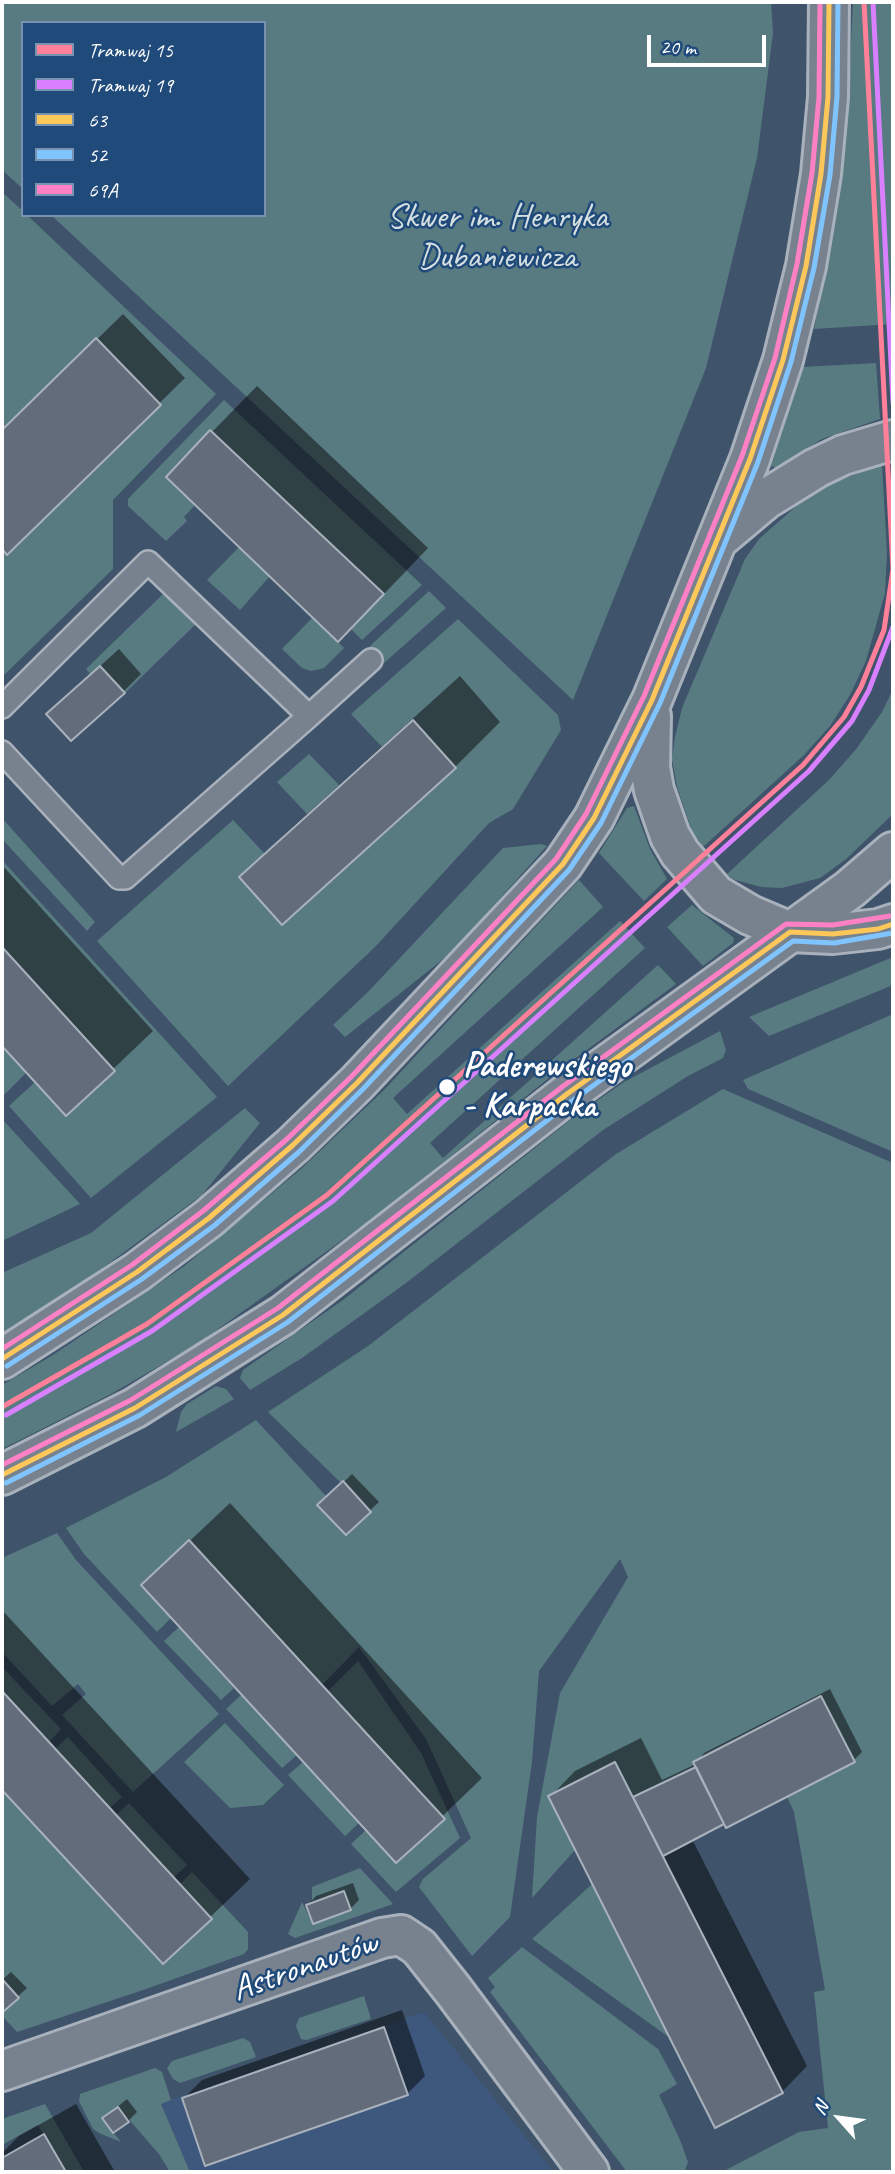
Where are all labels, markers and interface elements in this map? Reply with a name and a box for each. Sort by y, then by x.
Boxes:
legend [21,21,266,217]
scale bar [650,21,769,65]
text: 20 m [660,34,696,60]
text: Tramwaj 15 [88,37,173,63]
text: Tramwaj 19 [88,72,173,98]
text: 63 [88,107,107,133]
text: 52 [88,142,107,168]
text: 69A [88,177,117,203]
park label: Skwer im. Henryka Dubaniewicza [387,197,607,279]
place label: Paderewskiego - Karpacka [463,1046,631,1128]
marker: Paderewskiego - Karpacka [437,1077,457,1097]
street label: Astronautów [227,1923,383,2011]
north arrow [804,2083,874,2153]
text: N [807,2097,834,2119]

